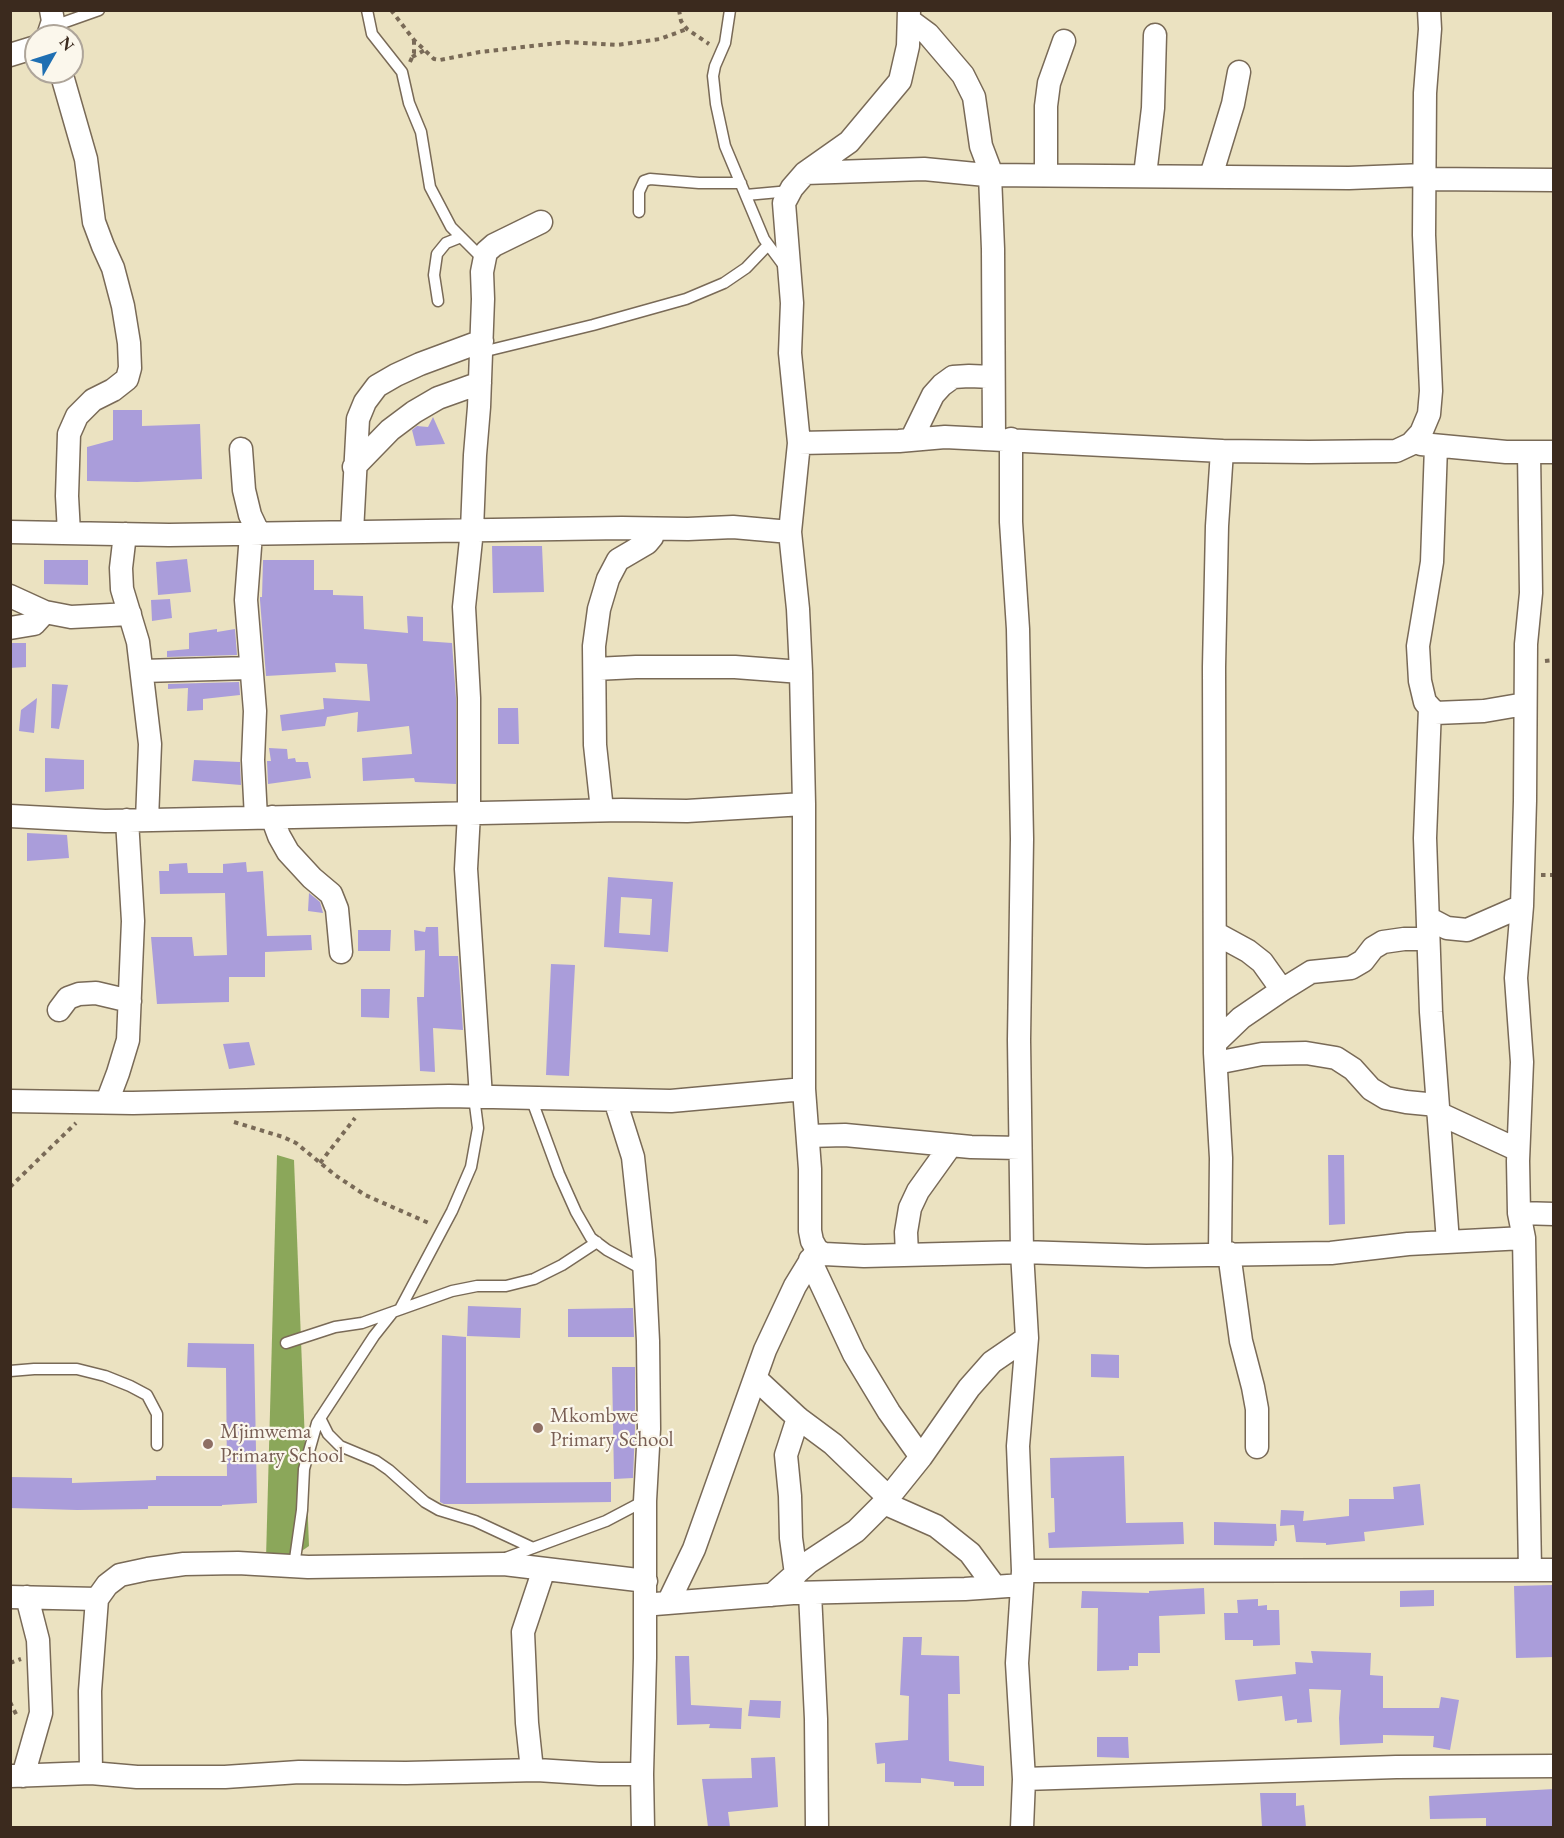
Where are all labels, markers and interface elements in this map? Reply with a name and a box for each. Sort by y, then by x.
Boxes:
north arrow [24,24,84,84]
text: N [55,32,79,55]
place label: Mkombwe Primary School [550,1403,674,1453]
place label: Mjimwema Primary School [220,1419,344,1469]
marker: Mkombwe Primary School [531,1421,545,1435]
marker: Mjimwema Primary School [201,1437,215,1451]

